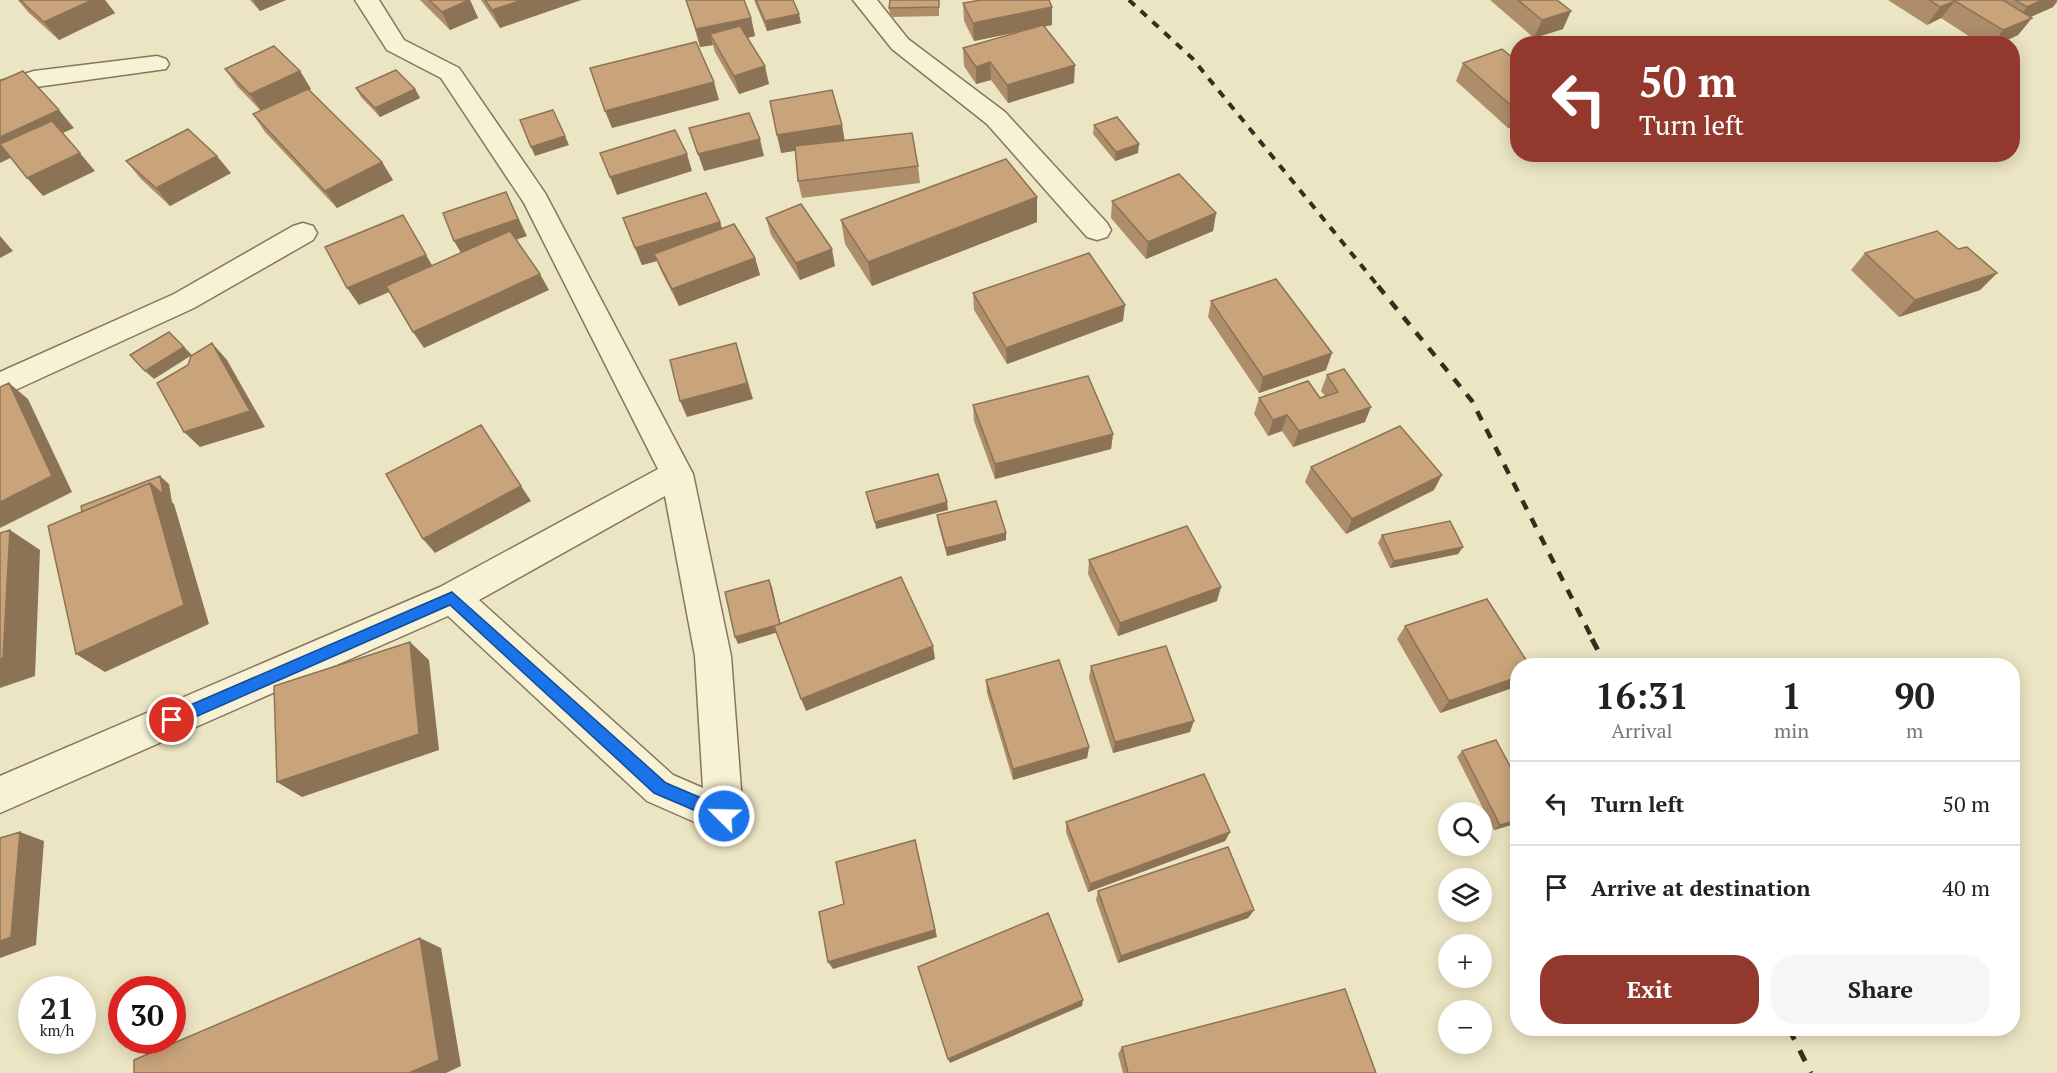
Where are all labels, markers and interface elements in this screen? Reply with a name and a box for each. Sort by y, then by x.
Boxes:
text: 50 m [1639,53,1737,109]
icon: left [1540,60,1618,138]
text: Turn left [1639,107,1744,143]
text: 16:31 [1595,672,1689,719]
text: 1 [1781,672,1802,719]
text: 90 [1894,672,1935,719]
pin [146,694,197,745]
icon: arrive [155,703,188,736]
text: Arrival [1611,717,1673,744]
text: min [1774,717,1809,744]
text: m [1906,717,1923,744]
position arrow [692,784,756,848]
icon: left [1540,787,1573,820]
text: Turn left [1591,789,1684,818]
text: 50 m [1942,789,1990,818]
map controls [1438,802,1492,1054]
button: search [1438,802,1492,856]
button: layers [1438,868,1492,922]
icon: arrive [1540,871,1573,904]
text: Arrive at destination [1591,873,1810,902]
text: 40 m [1942,873,1990,902]
button: + [1438,934,1492,988]
button: Exit [1540,955,1759,1024]
button: Share [1771,955,1990,1024]
speed limit sign: 30 [108,976,186,1054]
text: 21 [40,988,74,1028]
button: − [1438,1000,1492,1054]
text: km/h [40,1020,74,1040]

